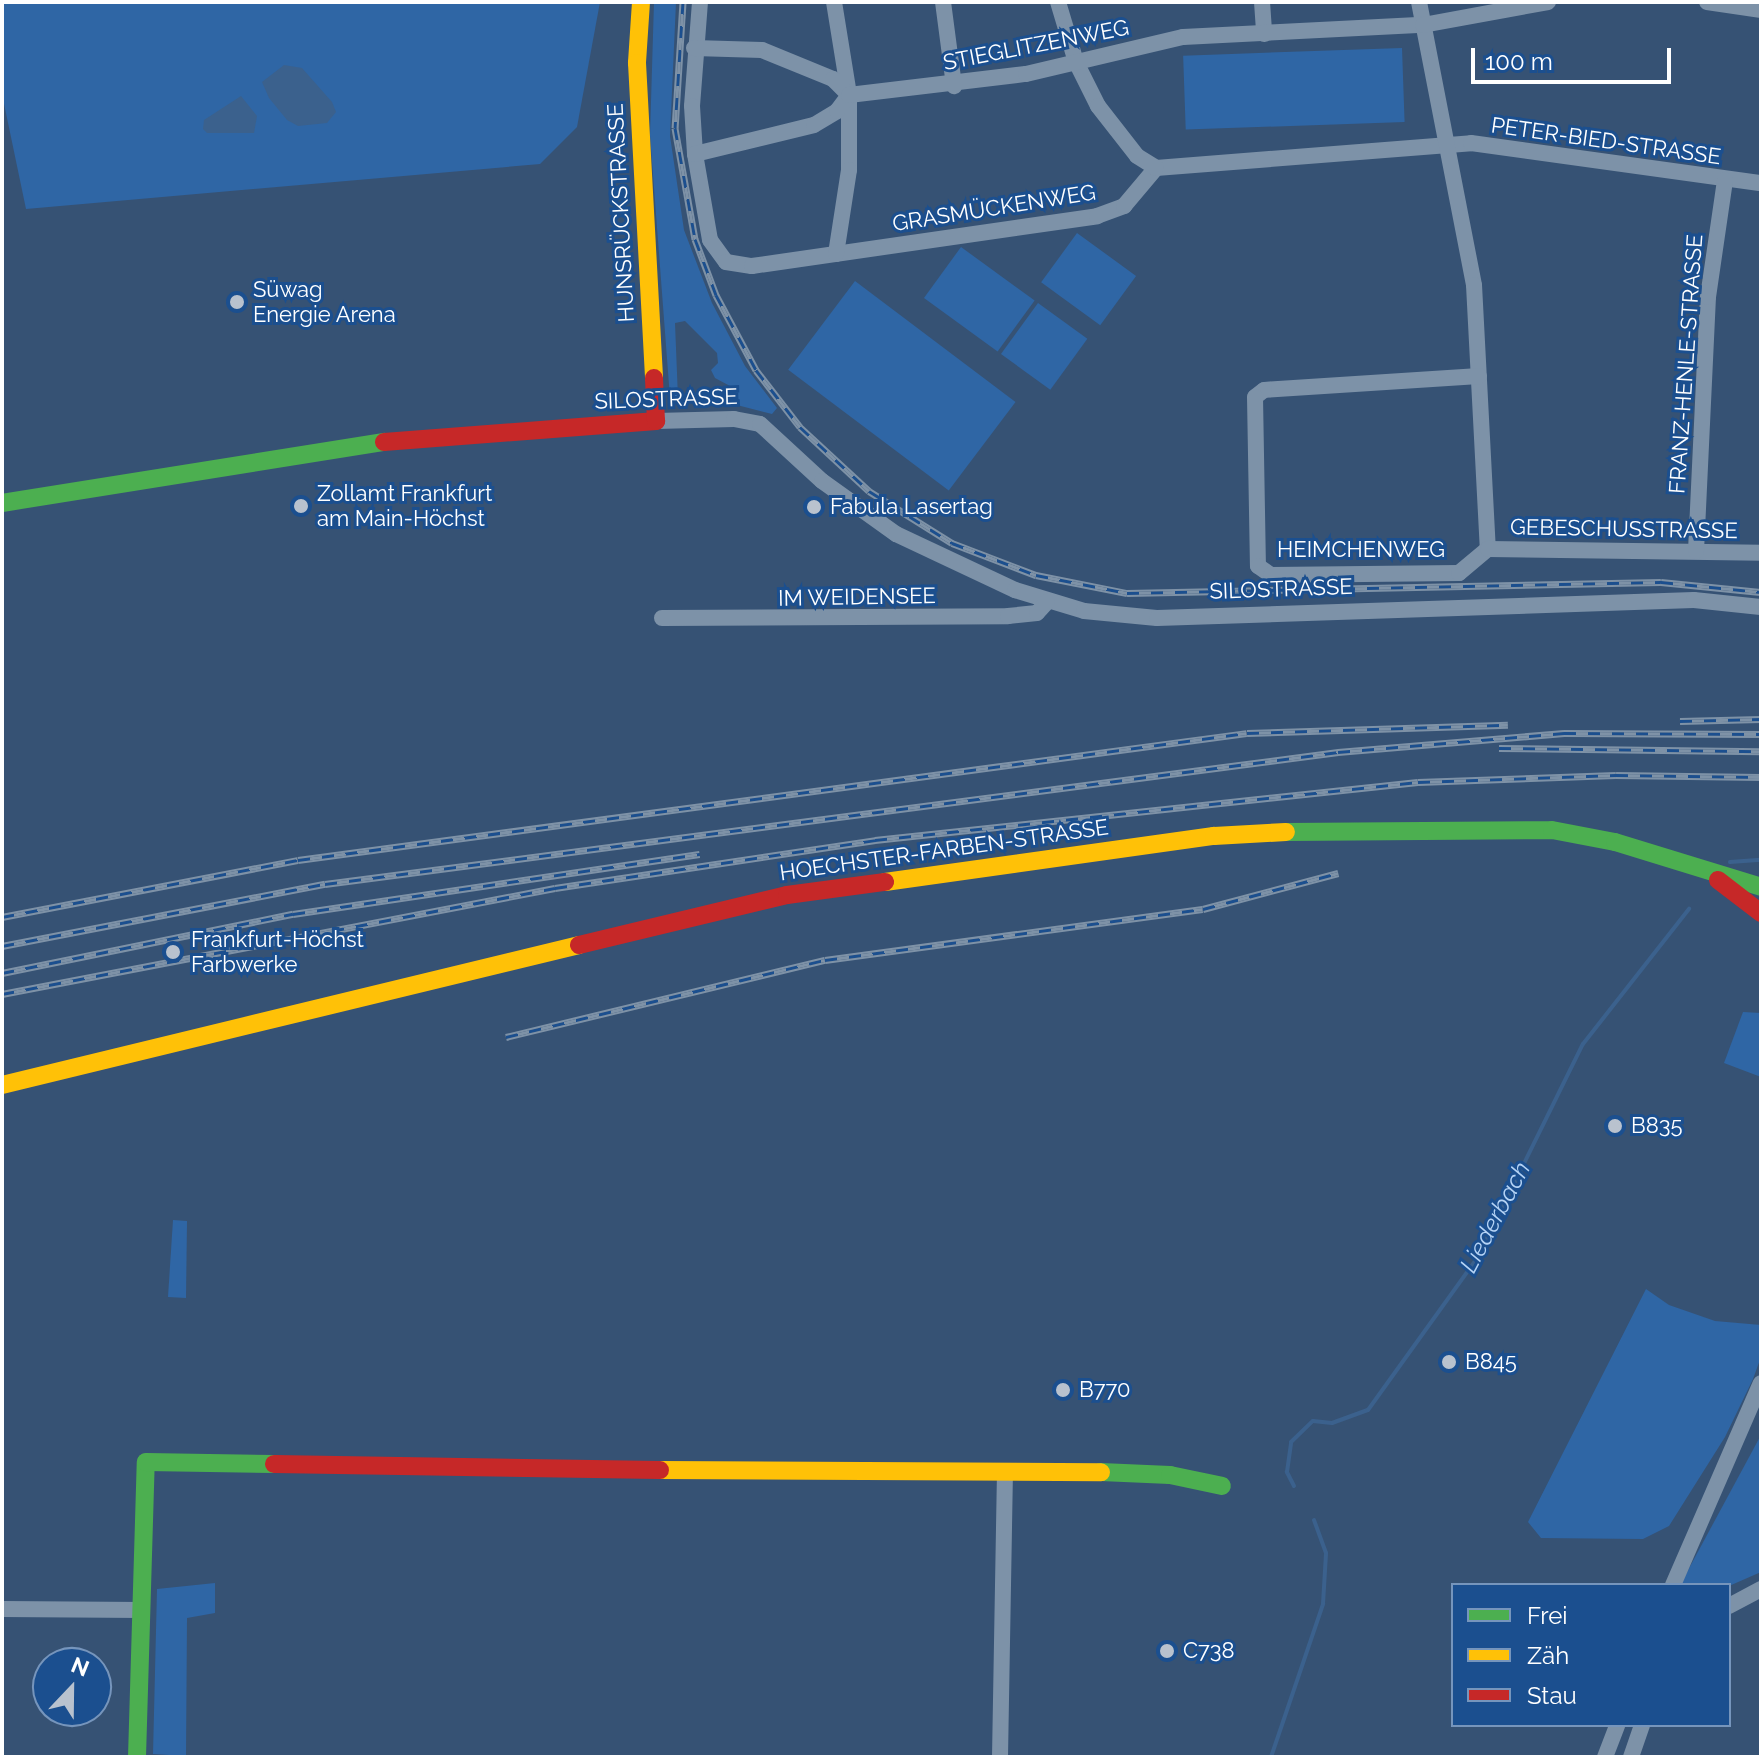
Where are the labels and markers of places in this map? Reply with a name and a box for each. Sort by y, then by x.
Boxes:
place label: Süwag Energie Arena [253,276,396,328]
marker: Süwag Energie Arena [228,293,246,311]
place label: Zollamt Frankfurt am Main-Höchst [317,480,492,532]
place label: Fabula Lasertag [830,494,993,520]
marker: Zollamt Frankfurt am Main-Höchst [292,497,310,515]
marker: Fabula Lasertag [805,498,823,516]
place label: Frankfurt-Höchst Farbwerke [191,926,364,978]
marker: Frankfurt-Höchst Farbwerke [162,941,184,963]
place label: B835 [1631,1113,1682,1139]
marker: B835 [1606,1117,1624,1135]
place label: B845 [1465,1349,1517,1375]
marker: B845 [1440,1353,1458,1371]
place label: B770 [1079,1377,1131,1403]
marker: B770 [1054,1381,1072,1399]
place label: C738 [1183,1638,1235,1664]
marker: C738 [1158,1642,1176,1660]

